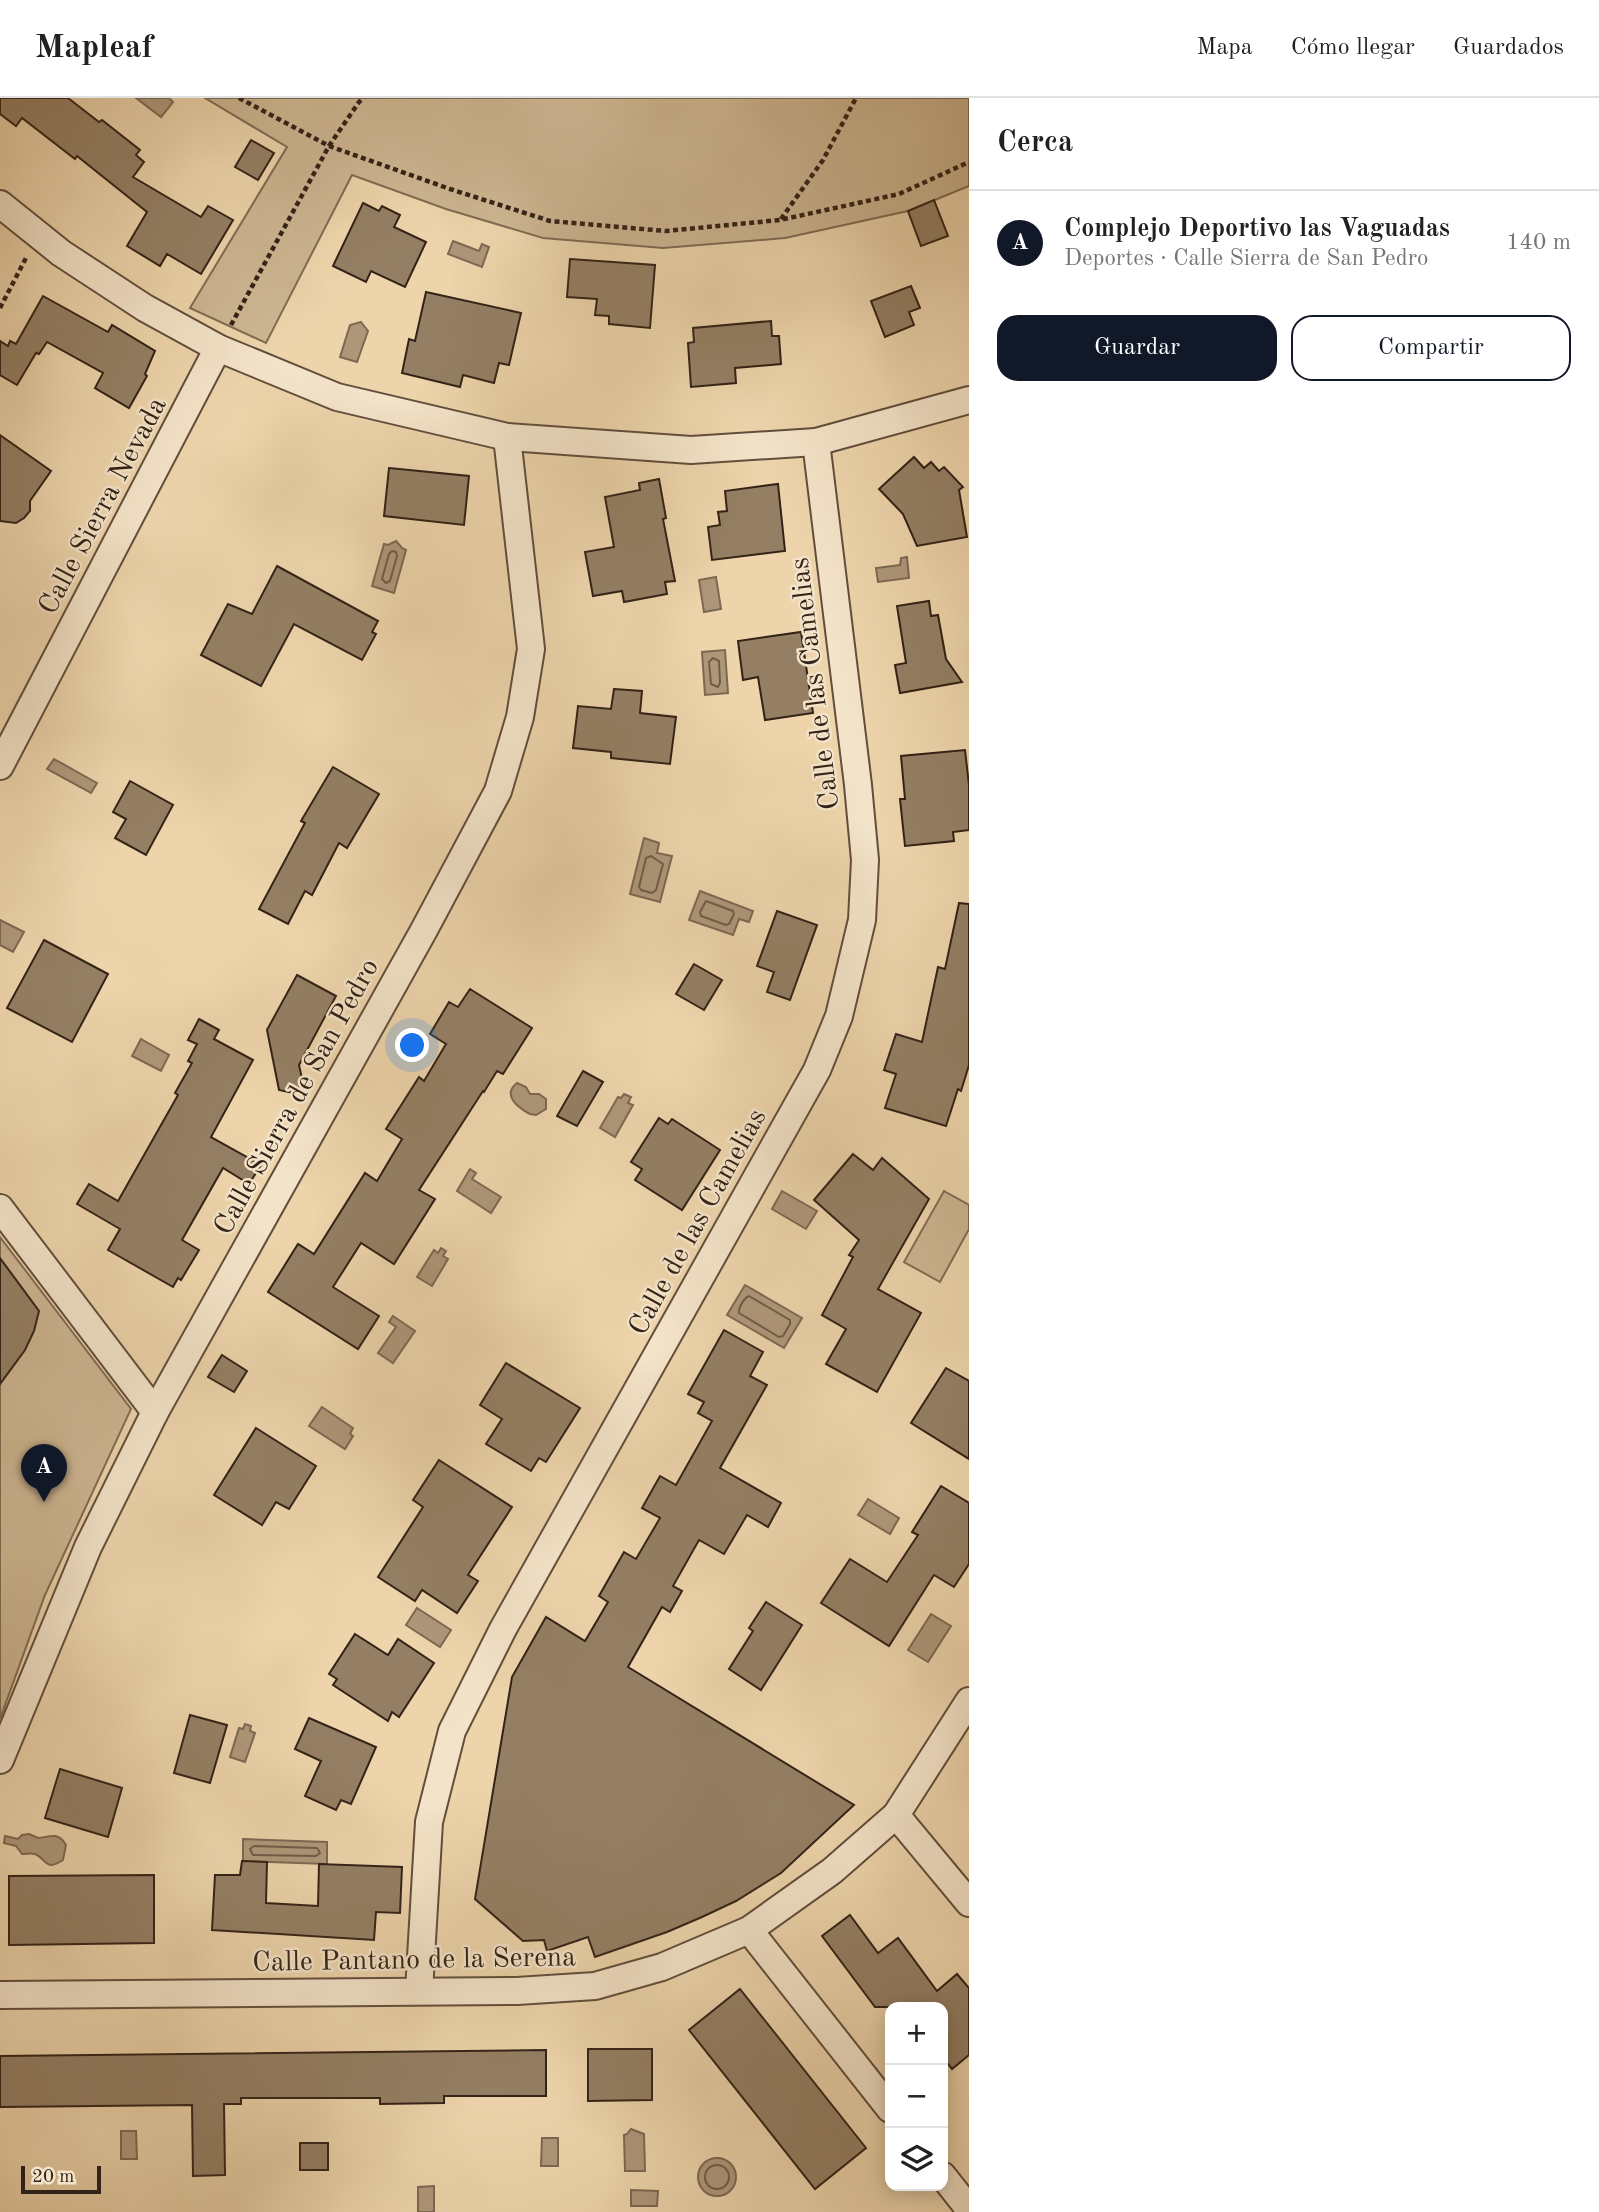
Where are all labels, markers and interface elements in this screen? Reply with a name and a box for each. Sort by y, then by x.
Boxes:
text: Mapleaf [35,32,153,65]
text: Mapa [1196,36,1253,60]
text: Cómo llegar [1291,36,1415,60]
text: Guardados [1453,36,1564,60]
text: Cerca [997,128,1073,158]
text: Complejo Deportivo las Vaguadas [1064,216,1450,242]
text: A [1011,231,1029,254]
text: 140 m [1506,231,1571,254]
text: Deportes · Calle Sierra de San Pedro [1064,247,1429,270]
button: Guardar [997,315,1277,381]
button: Compartir [1291,315,1571,381]
street label: Calle Sierra Nevada [35,393,173,620]
street label: Calle de las Camelias [787,556,845,811]
street label: Calle Sierra de San Pedro [210,955,385,1240]
your location [395,1028,429,1062]
street label: Calle de las Camelias [625,1105,772,1340]
pin: A [21,1444,67,1502]
street label: Calle Pantano de la Serena [252,1944,576,1978]
map controls [885,2002,948,2191]
button: + [885,2002,948,2065]
button: − [885,2065,948,2128]
button: layers [885,2128,948,2191]
scale bar [21,2163,102,2195]
text: 20 m [32,2168,74,2187]

